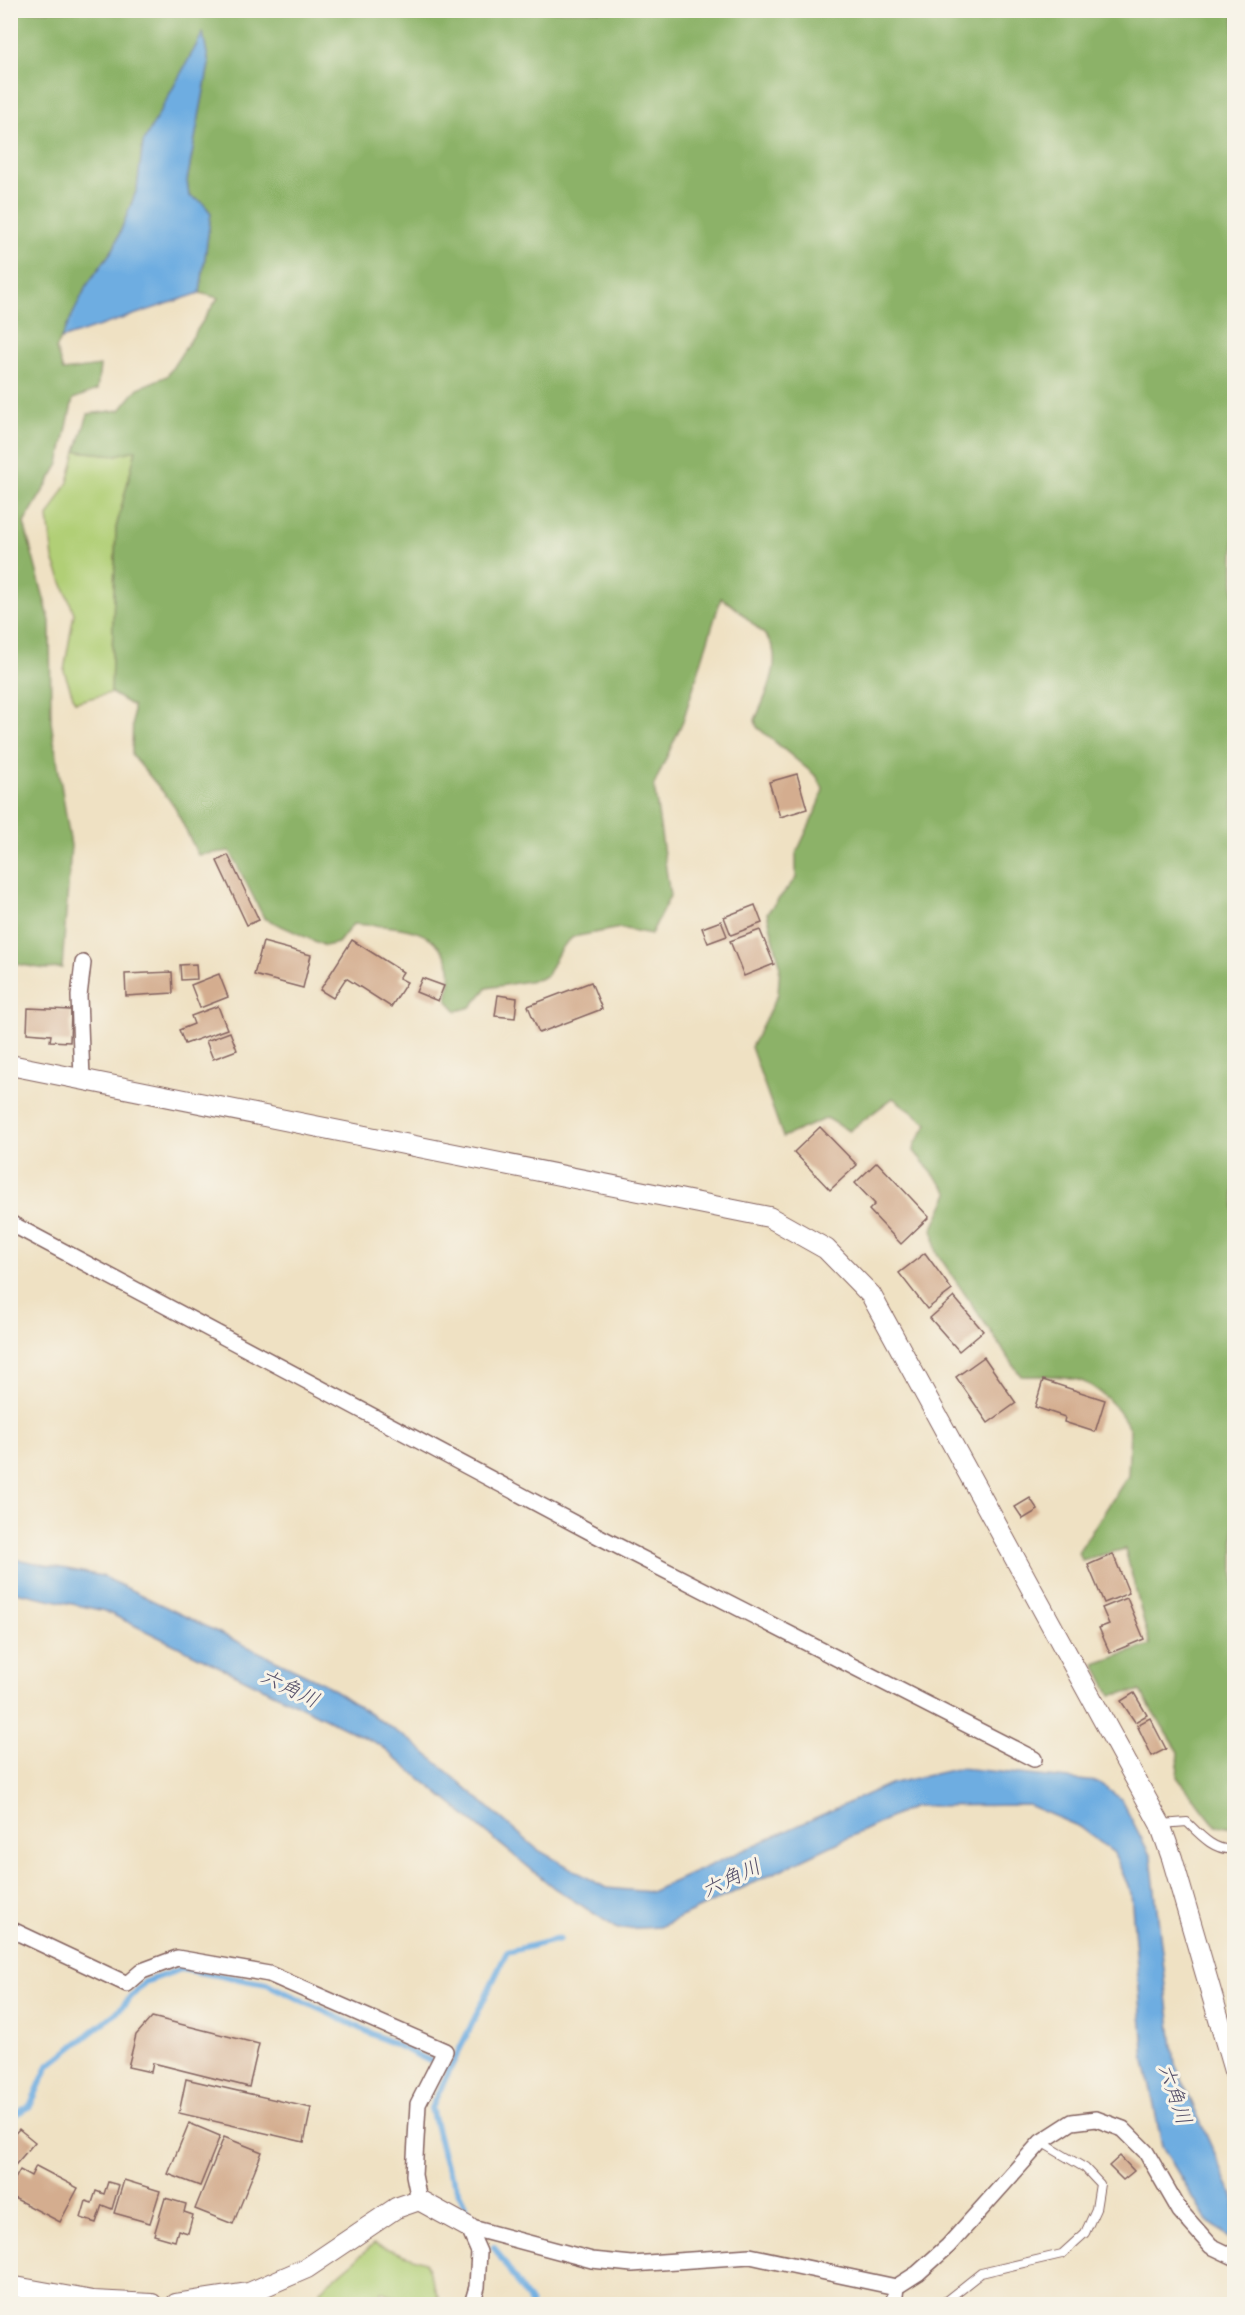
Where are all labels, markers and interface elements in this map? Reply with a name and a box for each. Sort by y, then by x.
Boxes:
water label: 六角川 [256,1661,325,1713]
water label: 六角川 [696,1851,765,1902]
water label: 六角川 [1153,2059,1199,2128]

